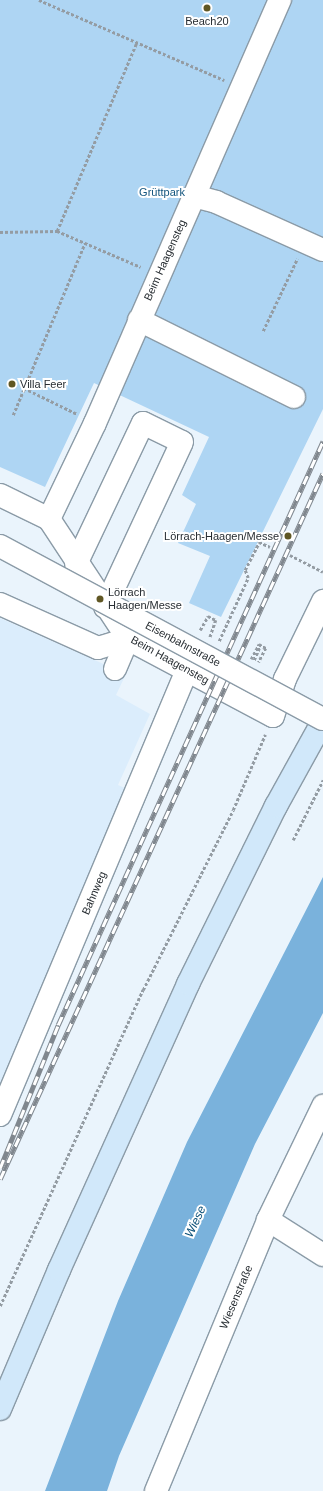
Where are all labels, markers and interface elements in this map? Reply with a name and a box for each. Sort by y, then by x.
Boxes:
marker: Beach20 [202,3,212,13]
place label: Beach20 [185,14,229,28]
park label: Grüttpark [139,185,185,199]
street label: Beim Haagensteg [141,217,189,303]
place label: Villa Feer [20,377,66,391]
marker: Villa Feer [7,379,17,389]
place label: Lörrach-Haagen/Messe [164,529,279,543]
marker: Lörrach-Haagen/Messe [282,530,294,542]
place label: Lörrach Haagen/Messe [108,586,182,612]
marker: Lörrach Haagen/Messe [95,594,105,604]
street label: Eisenbahnstraße [143,619,223,669]
street label: Beim Haagensteg [129,633,211,687]
street label: Bahnweg [79,869,109,917]
water label: Wiese [182,1204,210,1240]
street label: Wiesenstraße [217,1263,255,1331]

